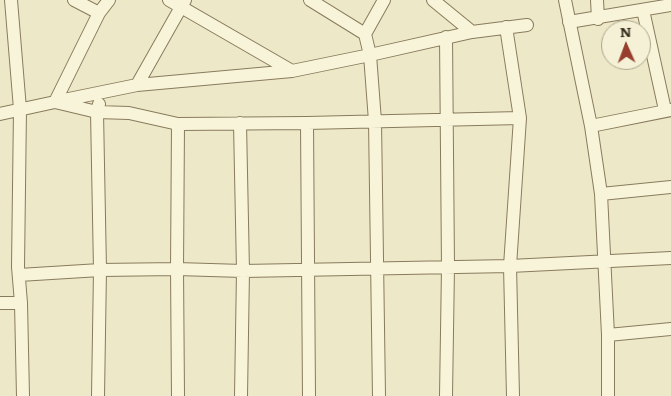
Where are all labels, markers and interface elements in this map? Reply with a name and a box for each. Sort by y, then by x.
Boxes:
north arrow [601,20,651,70]
text: N [619,21,632,41]

